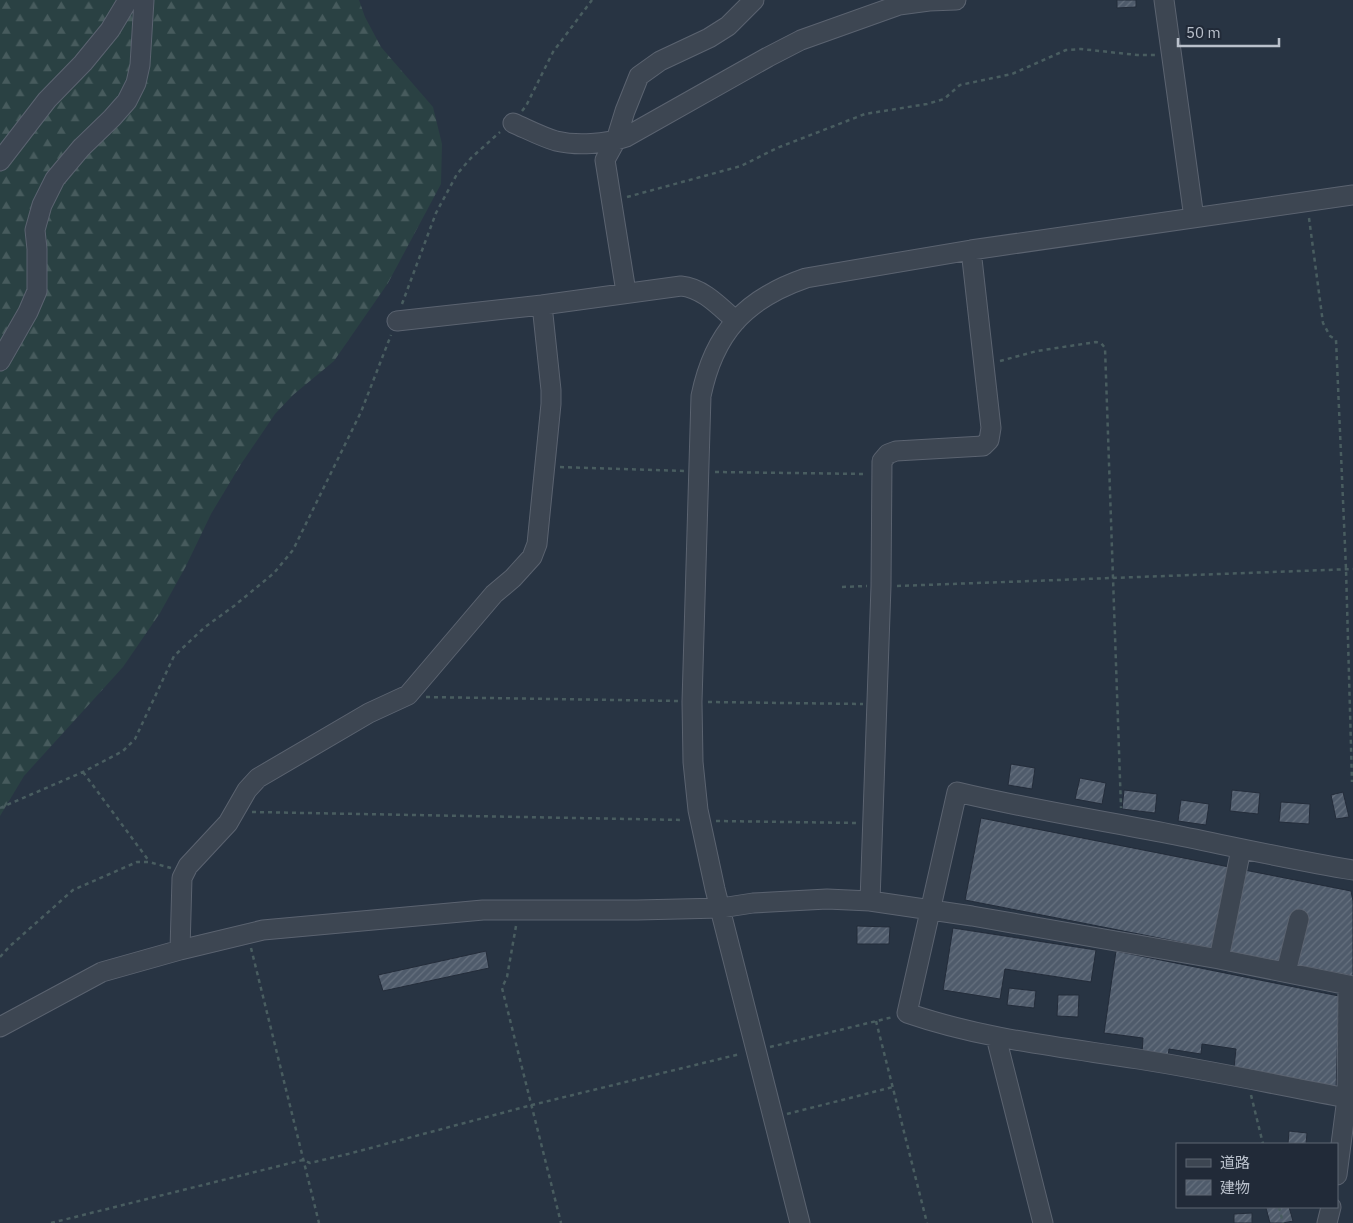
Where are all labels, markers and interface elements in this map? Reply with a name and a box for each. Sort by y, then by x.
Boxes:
scale bar [1178,15,1279,47]
text: 50 m [1186,23,1221,42]
legend [1176,1143,1338,1208]
text: 道路 [1220,1153,1250,1172]
text: 建物 [1220,1178,1250,1197]

